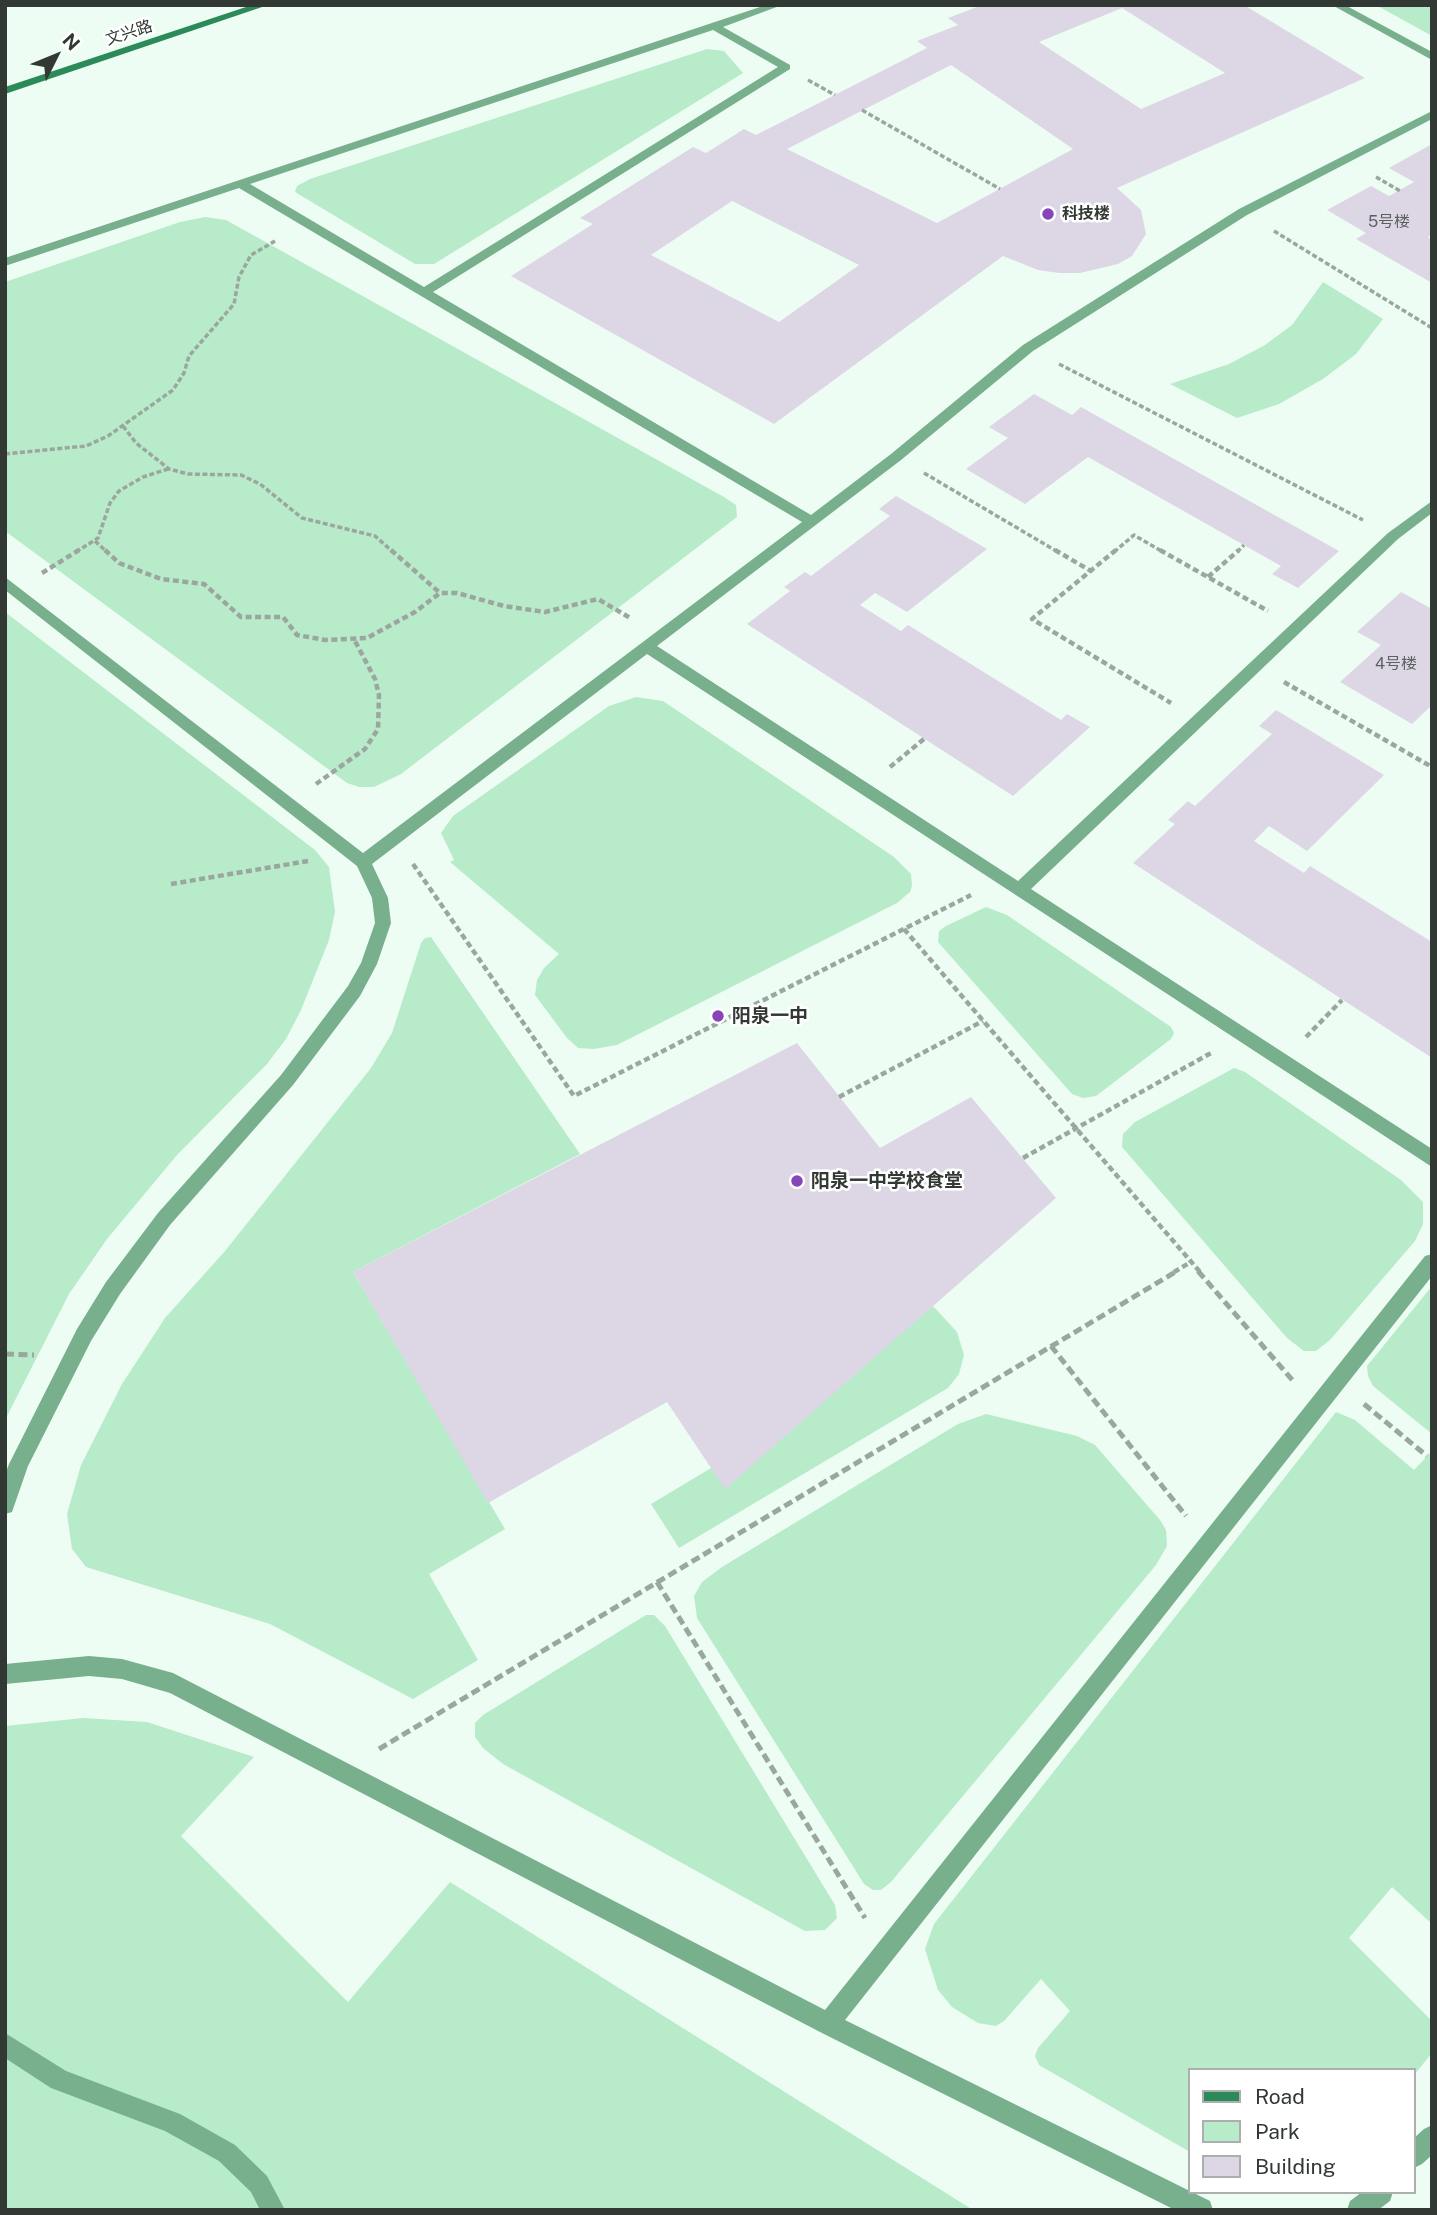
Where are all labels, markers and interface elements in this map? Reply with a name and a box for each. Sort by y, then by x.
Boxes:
street label: 文兴路 [103,16,155,50]
north arrow [21,21,91,91]
text: N [58,29,84,55]
place label: 科技楼 [1062,204,1110,224]
marker: 科技楼 [1040,206,1056,222]
house number: 5号楼 [1368,212,1410,232]
house number: 4号楼 [1375,654,1417,674]
place label: 阳泉一中 [732,1005,808,1027]
marker: 阳泉一中 [710,1008,726,1024]
place label: 阳泉一中学校食堂 [811,1170,963,1192]
marker: 阳泉一中学校食堂 [789,1173,805,1189]
legend [1188,2068,1416,2194]
text: Road [1255,2084,1305,2109]
text: Park [1255,2119,1300,2144]
text: Building [1255,2154,1336,2179]

